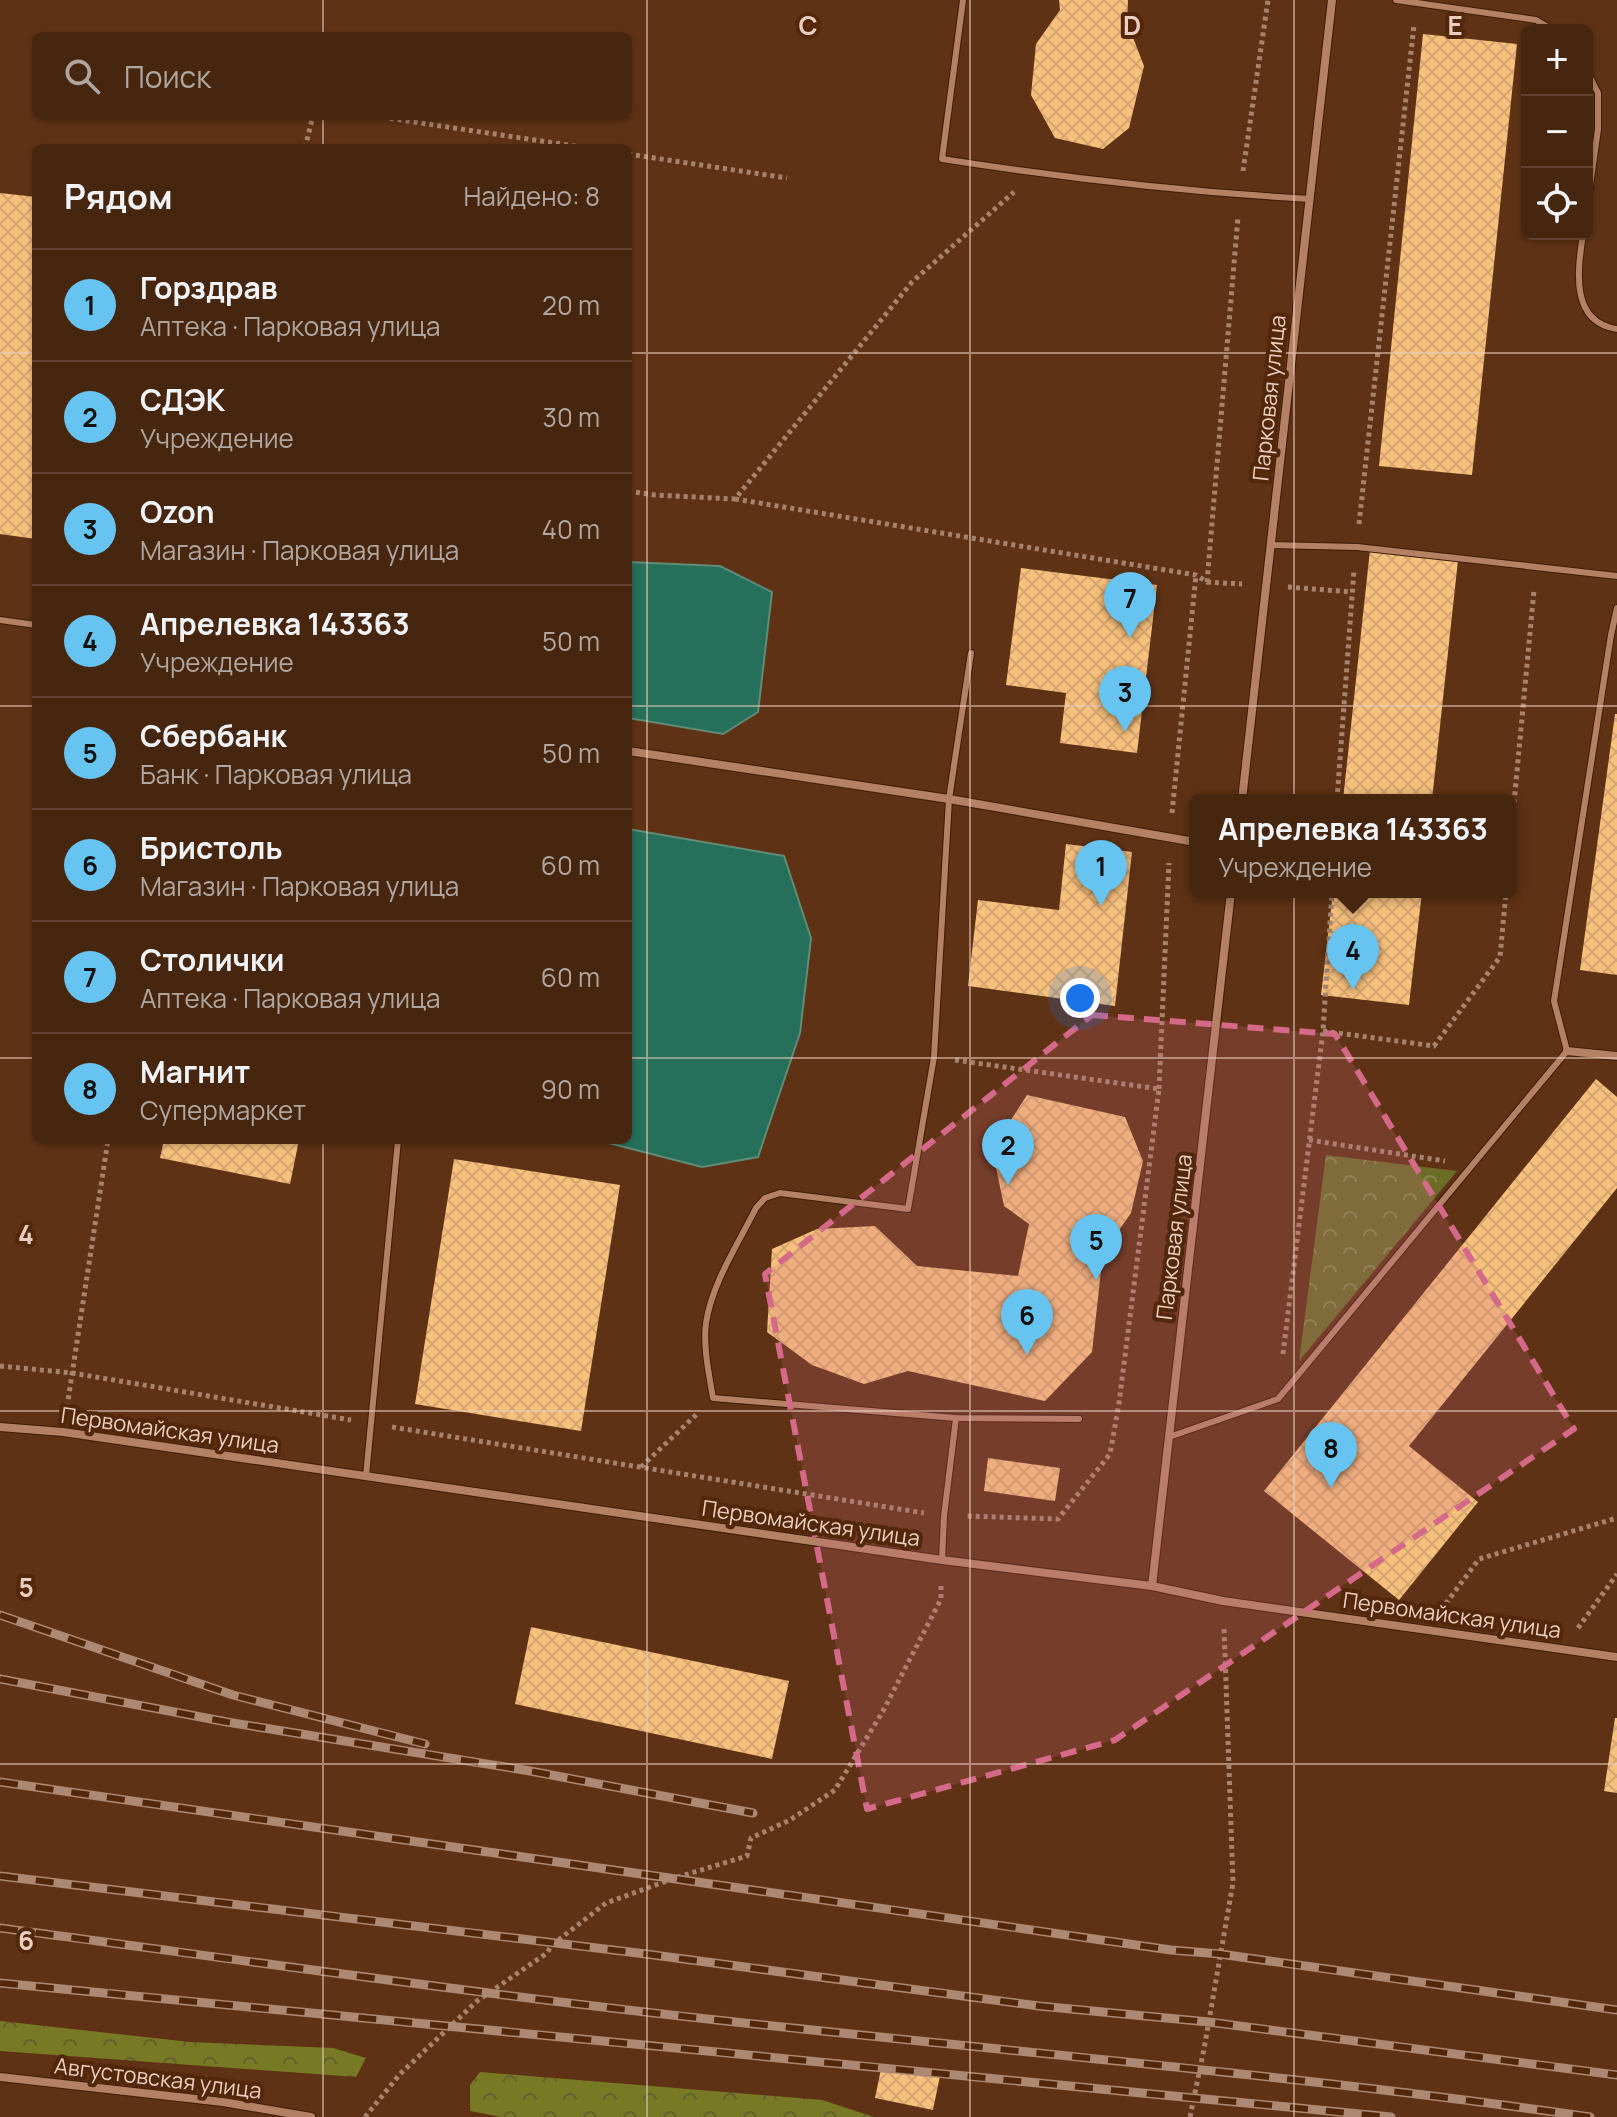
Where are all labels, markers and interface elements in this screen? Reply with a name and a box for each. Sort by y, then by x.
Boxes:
text: C [798,7,818,43]
text: D [1123,7,1141,43]
text: E [1447,7,1463,43]
map controls [1521,24,1593,240]
button: + [1521,24,1593,96]
search box [32,32,632,120]
icon: search [60,54,104,98]
text: Поиск [124,56,211,97]
button: − [1521,96,1593,168]
button: locate [1521,168,1593,240]
text: Рядом [64,173,173,219]
text: Найдено: 8 [463,178,600,214]
text: Горздрав [140,267,278,308]
text: 1 [84,287,96,323]
text: 20 m [542,287,600,323]
text: Аптека · Парковая улица [140,308,440,344]
street label: Парковая улица [1245,313,1293,483]
text: СДЭК [140,379,225,420]
text: 2 [82,399,98,435]
text: 30 m [543,399,600,435]
text: Учреждение [140,420,294,456]
text: Ozon [140,491,215,532]
text: 3 [82,511,98,547]
text: 40 m [542,511,600,547]
text: Магазин · Парковая улица [140,532,459,568]
pin: 7 [1104,572,1156,638]
text: Апрелевка 143363 [140,603,410,644]
text: 4 [82,623,98,659]
text: 50 m [542,623,600,659]
text: Учреждение [140,644,294,680]
pin: 3 [1099,666,1151,732]
text: Сбербанк [140,715,287,756]
text: 5 [82,735,98,771]
text: 50 m [542,735,600,771]
text: Банк · Парковая улица [140,756,412,792]
popup [1189,794,1517,898]
text: Апрелевка 143363 [1218,808,1488,849]
text: Бристоль [140,827,282,868]
pin: 1 [1075,840,1127,906]
text: 6 [82,847,98,883]
text: 60 m [541,847,600,883]
text: Учреждение [1218,849,1372,885]
text: Магазин · Парковая улица [140,868,459,904]
pin: 4 [1327,924,1379,990]
text: Столички [140,939,284,980]
text: 7 [83,959,97,995]
text: 60 m [541,959,600,995]
your location [1060,978,1100,1018]
text: Аптека · Парковая улица [140,980,440,1016]
text: Магнит [140,1051,250,1092]
text: 8 [82,1071,98,1107]
text: 90 m [541,1071,600,1107]
text: Супермаркет [140,1092,306,1128]
pin: 2 [982,1119,1034,1185]
street label: Парковая улица [1149,1152,1199,1322]
pin: 5 [1070,1214,1122,1280]
text: 4 [18,1216,34,1252]
pin: 6 [1001,1289,1053,1355]
street label: Первомайская улица [59,1400,281,1460]
pin: 8 [1305,1422,1357,1488]
street label: Первомайская улица [700,1493,922,1553]
text: 5 [18,1569,34,1605]
street label: Первомайская улица [1341,1585,1563,1645]
text: 6 [18,1922,34,1958]
street label: Августовская улица [53,2050,263,2106]

